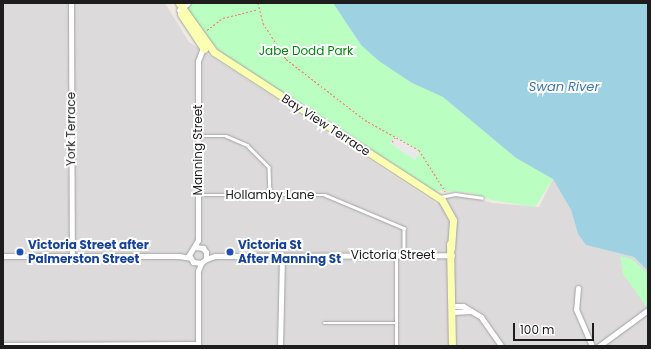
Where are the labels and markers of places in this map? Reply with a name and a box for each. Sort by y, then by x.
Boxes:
place label: Victoria Street after Palmerston Street [28,238,149,266]
place label: Victoria St After Manning St [238,238,341,266]
marker: Victoria Street after Palmerston Street [15,247,25,257]
marker: Victoria St After Manning St [225,247,235,257]

